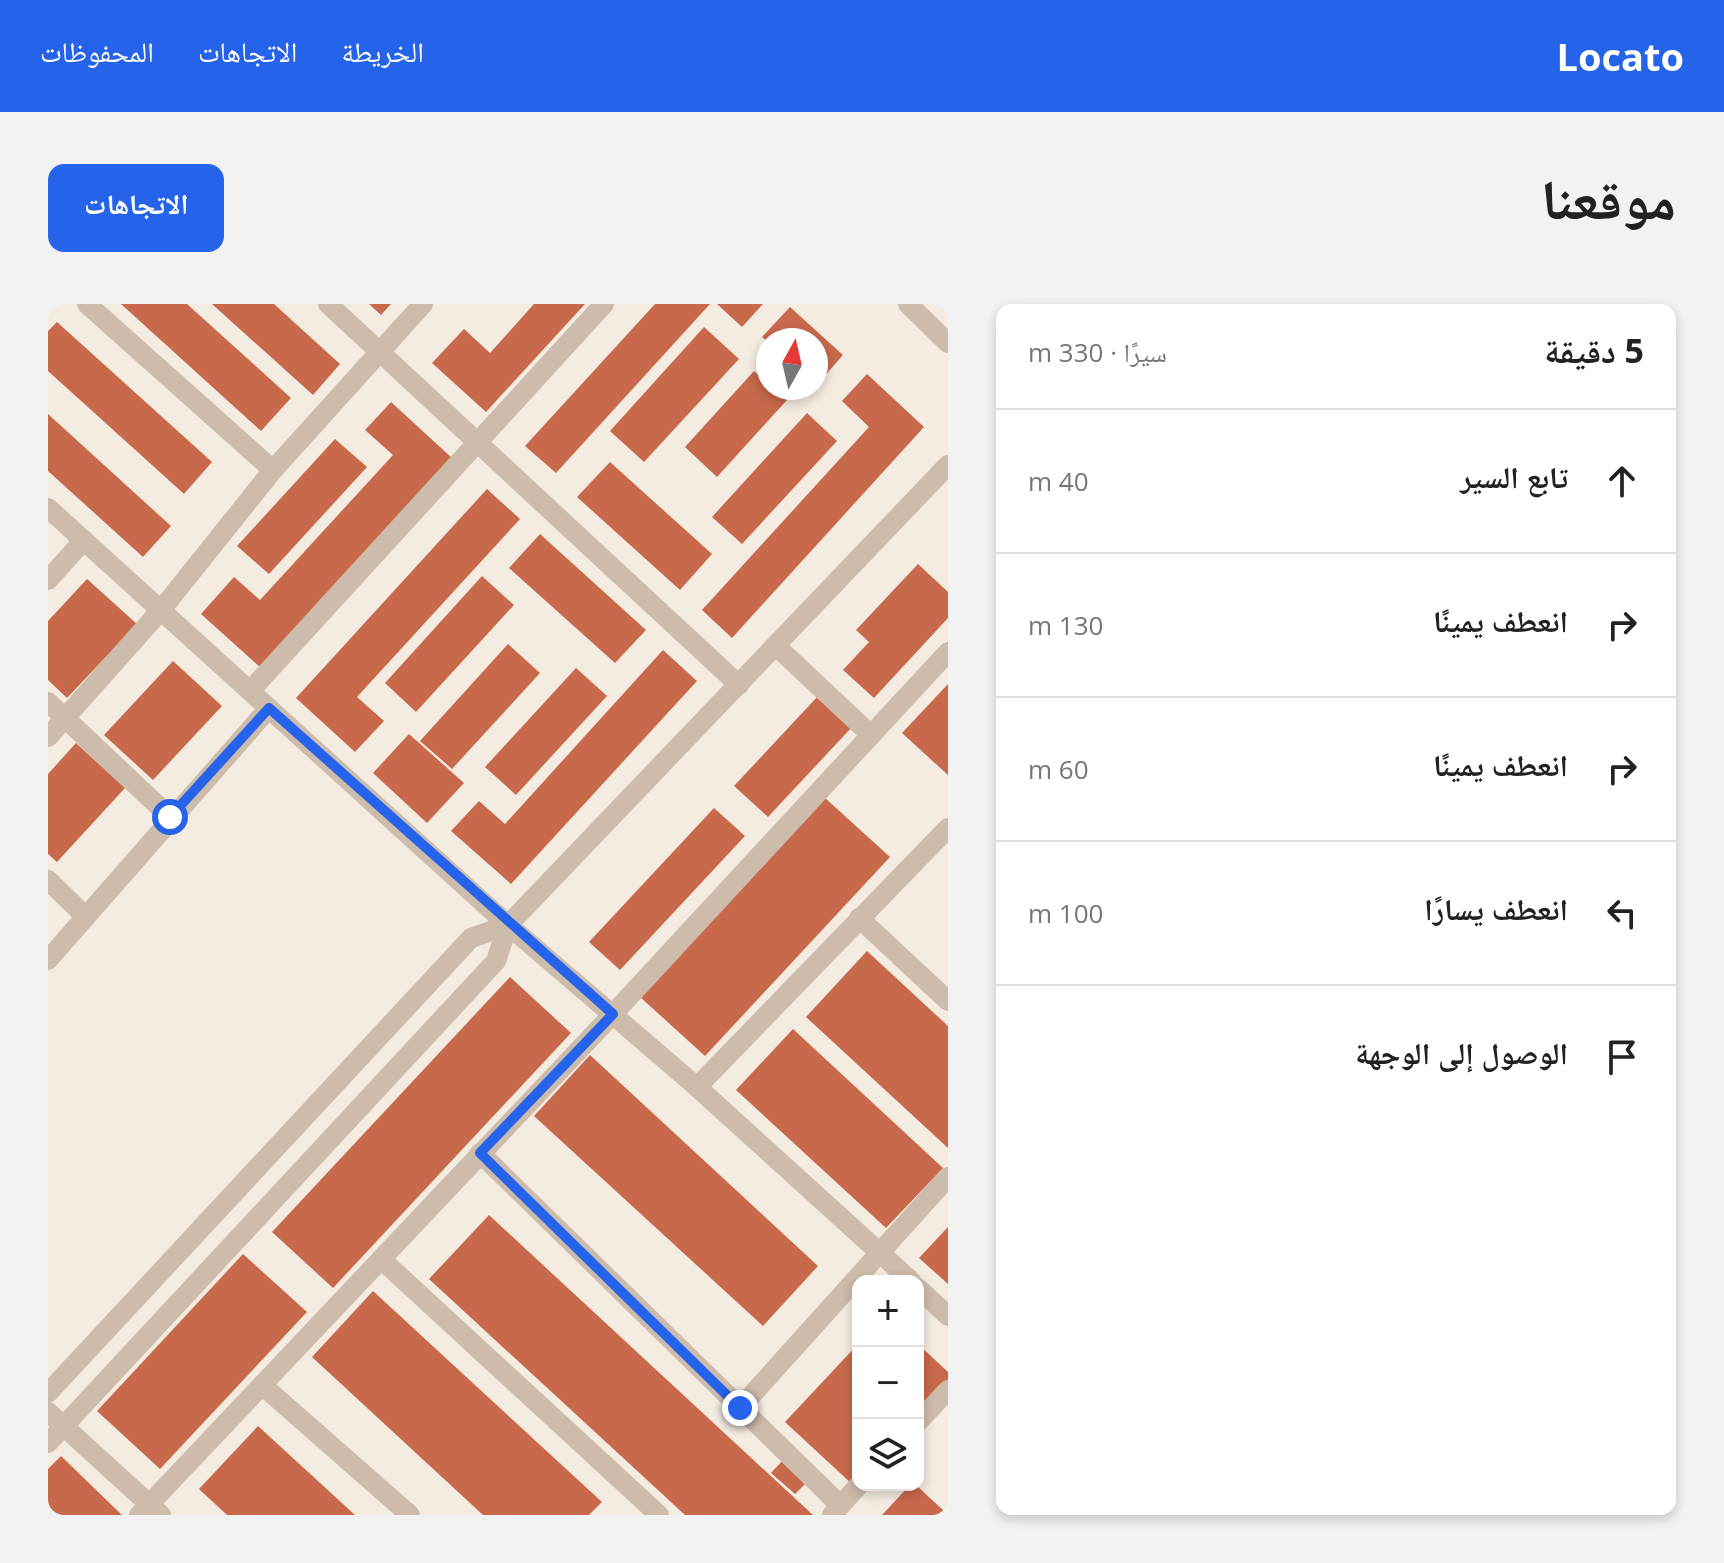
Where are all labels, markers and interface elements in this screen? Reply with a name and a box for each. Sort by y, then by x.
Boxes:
text: Locato [1556,30,1684,82]
text: المحفوظات [40,32,154,70]
text: الاتجاهات [198,32,297,70]
text: الخريطة [341,32,424,70]
text: موقعنا [1541,160,1676,236]
button: الاتجاهات [48,164,224,252]
text: 5 دقيقة [1544,327,1644,373]
north arrow [756,328,828,400]
text: سيرًا · 330 m [1028,334,1167,370]
text: تابع السير [1460,456,1568,497]
icon: ahead [1600,459,1644,503]
text: 40 m [1028,463,1089,499]
text: انعطف يمينًا [1433,600,1568,641]
icon: right [1600,603,1644,647]
text: 130 m [1028,607,1103,643]
text: انعطف يمينًا [1433,744,1568,785]
icon: right [1600,747,1644,791]
text: 60 m [1028,751,1089,787]
route start [152,799,188,835]
text: انعطف يسارًا [1424,888,1568,929]
icon: left [1600,891,1644,935]
text: 100 m [1028,895,1103,931]
text: الوصول إلى الوجهة [1355,1032,1568,1073]
icon: arrive [1600,1035,1644,1079]
map controls [852,1275,924,1491]
button: + [852,1275,924,1347]
button: − [852,1347,924,1419]
route end [722,1390,758,1426]
button: layers [852,1419,924,1491]

